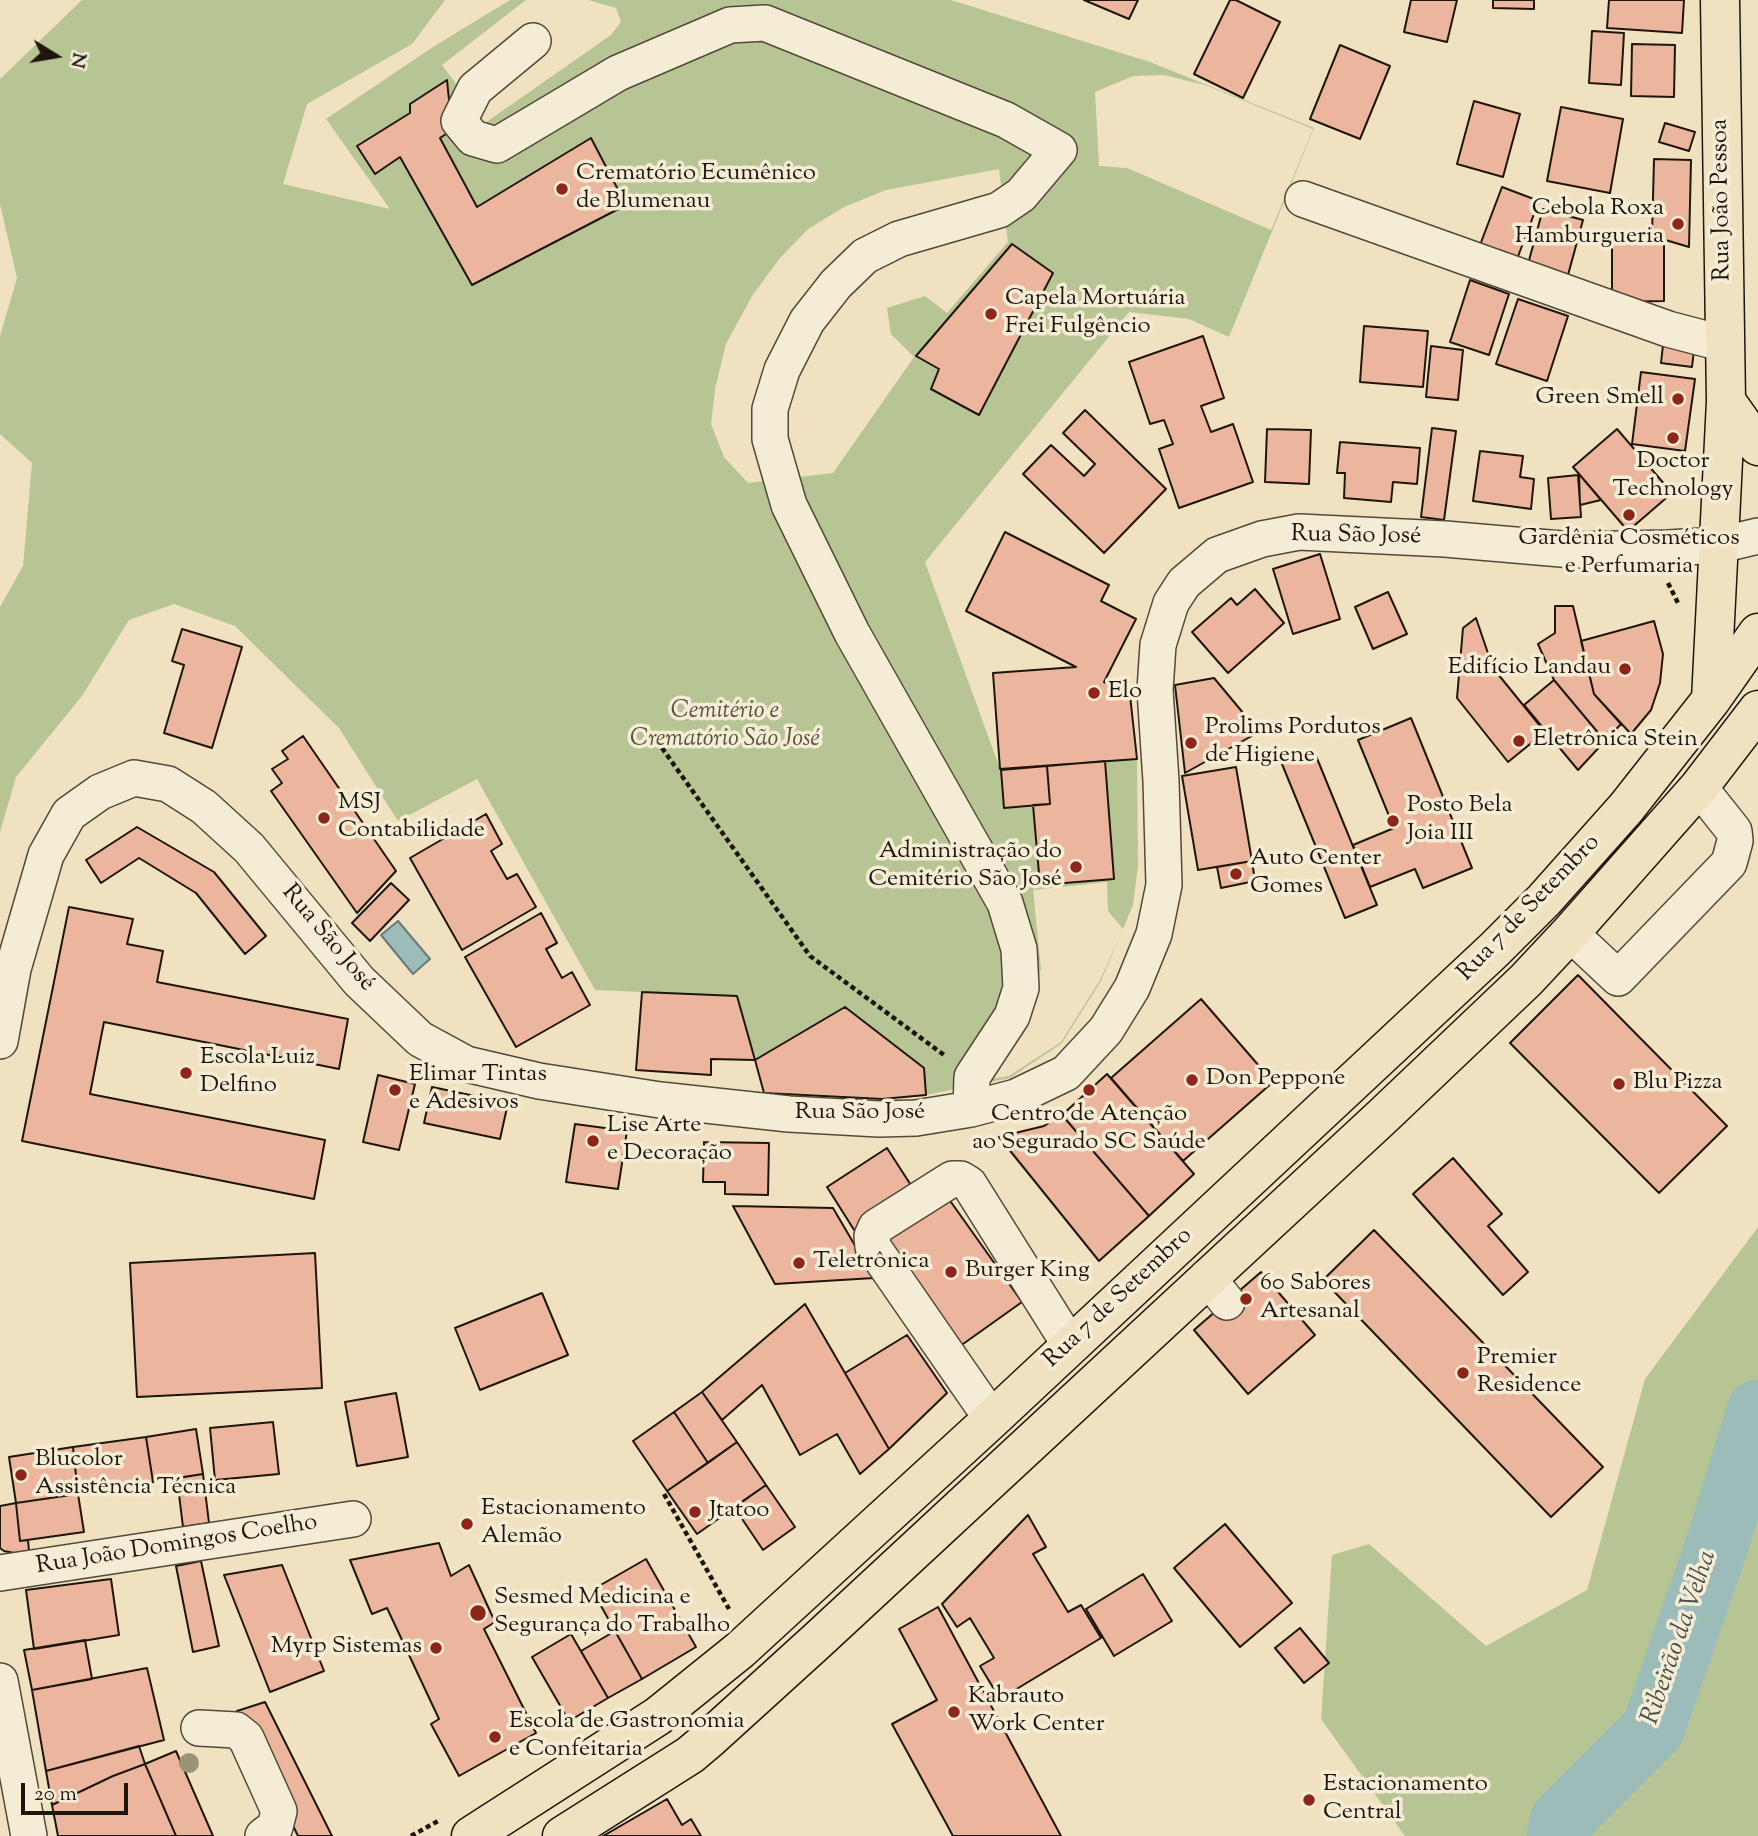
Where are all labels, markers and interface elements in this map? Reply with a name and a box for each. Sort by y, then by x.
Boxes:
north arrow [21,21,91,91]
text: N [62,50,92,70]
street label: Rua João Pessoa [1707,119,1739,281]
place label: Crematório Ecumênico de Blumenau [576,161,816,217]
marker: Crematório Ecumênico de Blumenau [554,181,570,197]
place label: Cebola Roxa Hamburgueria [1515,196,1664,252]
marker: Cebola Roxa Hamburgueria [1670,216,1686,232]
place label: Capela Mortuária Frei Fulgêncio [1005,286,1186,342]
marker: Capela Mortuária Frei Fulgêncio [983,306,999,322]
place label: Green Smell [1535,385,1664,413]
marker: Green Smell [1670,391,1686,407]
marker: Doctor Technology [1665,430,1681,446]
place label: Doctor Technology [1613,449,1733,505]
marker: Gardênia Cosméticos e Perfumaria [1621,507,1637,523]
street label: Rua São José [1291,521,1421,553]
place label: Gardênia Cosméticos e Perfumaria [1518,526,1740,582]
place label: Edifício Landau [1448,655,1611,683]
marker: Edifício Landau [1617,661,1633,677]
place label: Elo [1108,679,1142,707]
marker: Elo [1086,685,1102,701]
park label: Cemitério e Crematório São José [630,699,820,755]
place label: Prolims Pordutos de Higiene [1205,715,1381,771]
place label: Eletrônica Stein [1533,727,1698,755]
marker: Eletrônica Stein [1511,733,1527,749]
marker: Prolims Pordutos de Higiene [1183,735,1199,751]
place label: MSJ Contabilidade [338,790,485,846]
place label: Posto Bela Joia III [1407,793,1512,849]
marker: MSJ Contabilidade [316,810,332,826]
marker: Posto Bela Joia III [1385,813,1401,829]
street label: Rua 7 de Setembro [1453,830,1607,988]
place label: Administração do Cemitério São José [868,839,1062,895]
place label: Auto Center Gomes [1250,846,1381,902]
marker: Administração do Cemitério São José [1068,859,1084,875]
marker: Auto Center Gomes [1228,866,1244,882]
street label: Rua São José [274,880,380,998]
place label: Escola Luiz Delfino [200,1045,315,1101]
place label: Elimar Tintas e Adesivos [409,1062,547,1118]
marker: Escola Luiz Delfino [178,1065,194,1081]
place label: Don Peppone [1206,1066,1346,1094]
place label: Blu Pizza [1633,1070,1723,1098]
marker: Don Peppone [1184,1072,1200,1088]
marker: Blu Pizza [1611,1076,1627,1092]
marker: Elimar Tintas e Adesivos [387,1082,403,1098]
marker: Centro de Atenção ao Segurado SC Saúde [1081,1082,1097,1098]
street label: Rua São José [795,1100,925,1128]
place label: Centro de Atenção ao Segurado SC Saúde [972,1102,1206,1158]
place label: Lise Arte e Decoração [607,1113,732,1169]
marker: Lise Arte e Decoração [585,1133,601,1149]
street label: Rua 7 de Setembro [1039,1223,1199,1375]
place label: Teletrônica [813,1249,929,1277]
marker: Teletrônica [791,1255,807,1271]
place label: Burger King [965,1258,1090,1286]
marker: Burger King [943,1264,959,1280]
place label: 60 Sabores Artesanal [1260,1271,1371,1327]
marker: 60 Sabores Artesanal [1238,1291,1254,1307]
place label: Premier Residence [1477,1345,1581,1401]
marker: Premier Residence [1455,1365,1471,1381]
place label: Blucolor Assistência Técnica [35,1447,236,1503]
marker: Blucolor Assistência Técnica [13,1467,29,1483]
place label: Estacionamento Alemão [481,1496,646,1552]
place label: Jtatoo [709,1498,769,1526]
marker: Jtatoo [687,1504,703,1520]
street label: Rua João Domingos Coelho [34,1510,320,1582]
marker: Estacionamento Alemão [459,1516,475,1532]
water label: Ribeirão da Velha [1637,1547,1725,1729]
place label: Sesmed Medicina e Segurança do Trabalho [494,1585,730,1641]
marker: Sesmed Medicina e Segurança do Trabalho [468,1603,488,1623]
place label: Myrp Sistemas [271,1634,422,1662]
marker: Myrp Sistemas [428,1640,444,1656]
place label: Kabrauto Work Center [968,1684,1105,1740]
marker: Kabrauto Work Center [946,1704,962,1720]
place label: Escola de Gastronomia e Confeitaria [509,1709,745,1765]
marker: Escola de Gastronomia e Confeitaria [487,1729,503,1745]
scale bar [24,1770,131,1814]
place label: Estacionamento Central [1323,1772,1488,1828]
text: 20 m [34,1780,77,1810]
marker: Estacionamento Central [1301,1792,1317,1808]

